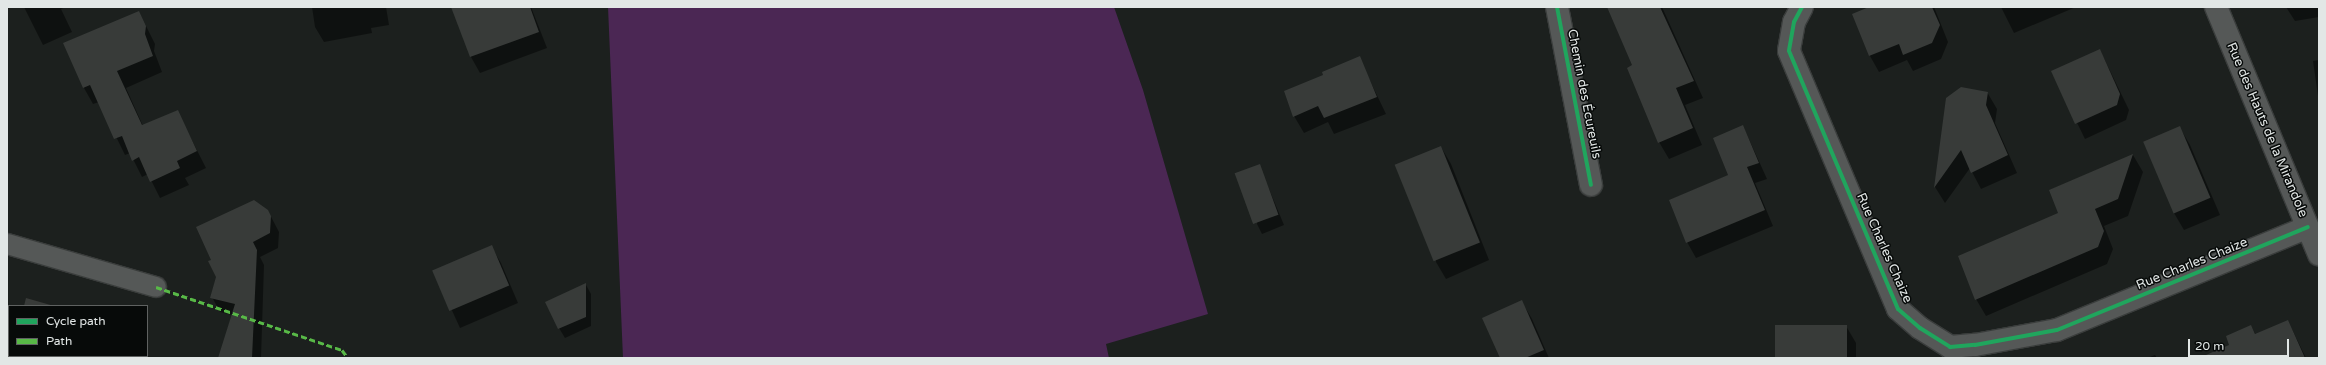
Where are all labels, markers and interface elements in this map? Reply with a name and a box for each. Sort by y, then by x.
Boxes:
street label: Chemin des Écureuils [1564,28,1604,160]
street label: Rue des Hauts de la Mirandole [2223,40,2311,220]
street label: Rue Charles Chaize [1853,191,1915,305]
street label: Rue Charles Chaize [2134,235,2250,293]
legend [8,305,148,357]
text: Cycle path [46,314,105,328]
scale bar [2190,331,2291,357]
text: Path [46,334,72,348]
text: 20 m [2195,339,2224,353]

